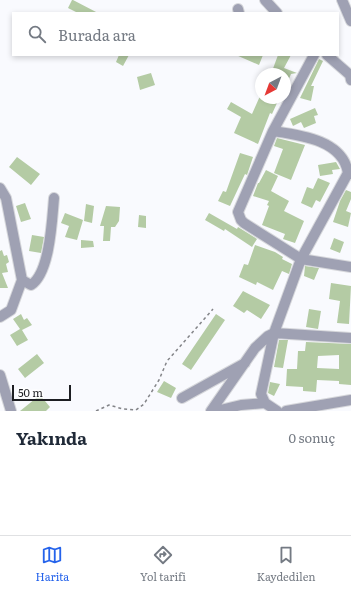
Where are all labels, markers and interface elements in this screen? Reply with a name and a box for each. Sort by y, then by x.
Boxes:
search box [12,12,339,56]
icon: search [26,23,48,45]
text: Burada ara [58,23,136,46]
north arrow [255,68,291,104]
scale bar [12,383,71,402]
text: 50 m [18,384,43,400]
text: Yakında [16,425,87,450]
text: 0 sonuç [289,428,335,447]
tab: Harita [35,544,69,584]
tab: Yol tarifi [140,544,186,584]
tab: Kaydedilen [257,544,316,584]

